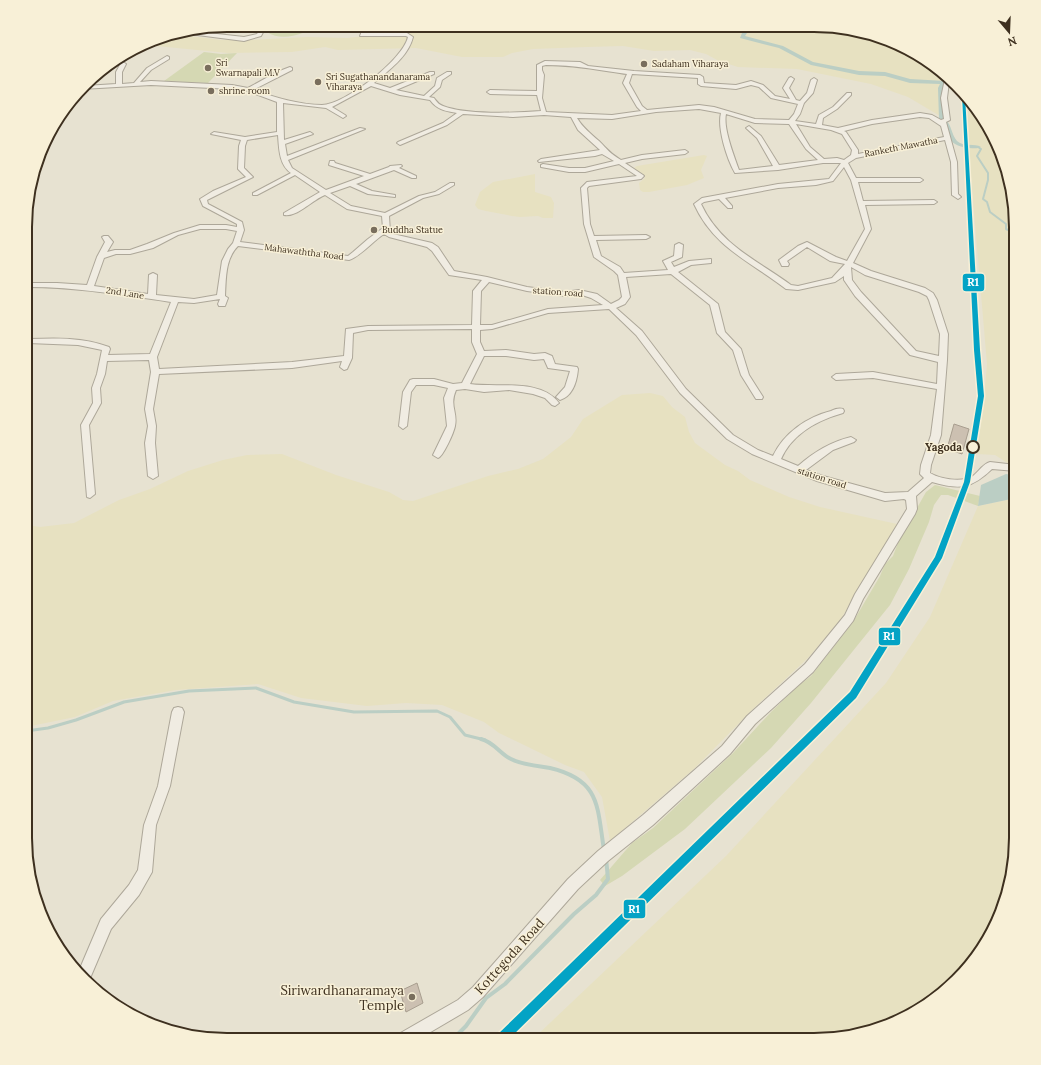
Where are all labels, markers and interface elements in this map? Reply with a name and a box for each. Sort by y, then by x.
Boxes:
north arrow [989,12,1029,52]
text: N [1005,33,1019,50]
place label: Sri Swarnapali M.V [216,57,281,78]
place label: Sadaham Viharaya [652,58,729,69]
marker: Sadaham Viharaya [639,59,649,69]
marker: Sri Swarnapali M.V [203,63,213,73]
place label: Sri Sugathanandanarama Viharaya [325,71,431,92]
marker: Sri Sugathanandanarama Viharaya [313,77,323,87]
place label: shrine room [219,85,270,96]
marker: shrine room [206,86,216,96]
street label: Ranketh Mawatha [863,134,939,159]
place label: Buddha Statue [382,224,443,235]
marker: Buddha Statue [369,225,379,235]
street label: Mahawaththa Road [264,241,345,262]
line badge: R1 [962,273,985,292]
text: R1 [967,275,980,289]
street label: 2nd Lane [105,284,145,301]
street label: station road [532,284,584,299]
place label: Yagoda [925,440,962,454]
marker: Yagoda [966,440,980,454]
street label: station road [796,464,848,491]
line badge: R1 [878,627,901,646]
text: R1 [883,629,896,643]
line badge: R1 [623,899,646,919]
text: R1 [628,902,641,916]
street label: Kottegoda Road [471,915,548,998]
place label: Siriwardhanaramaya Temple [280,982,404,1014]
marker: Siriwardhanaramaya Temple [407,992,417,1002]

